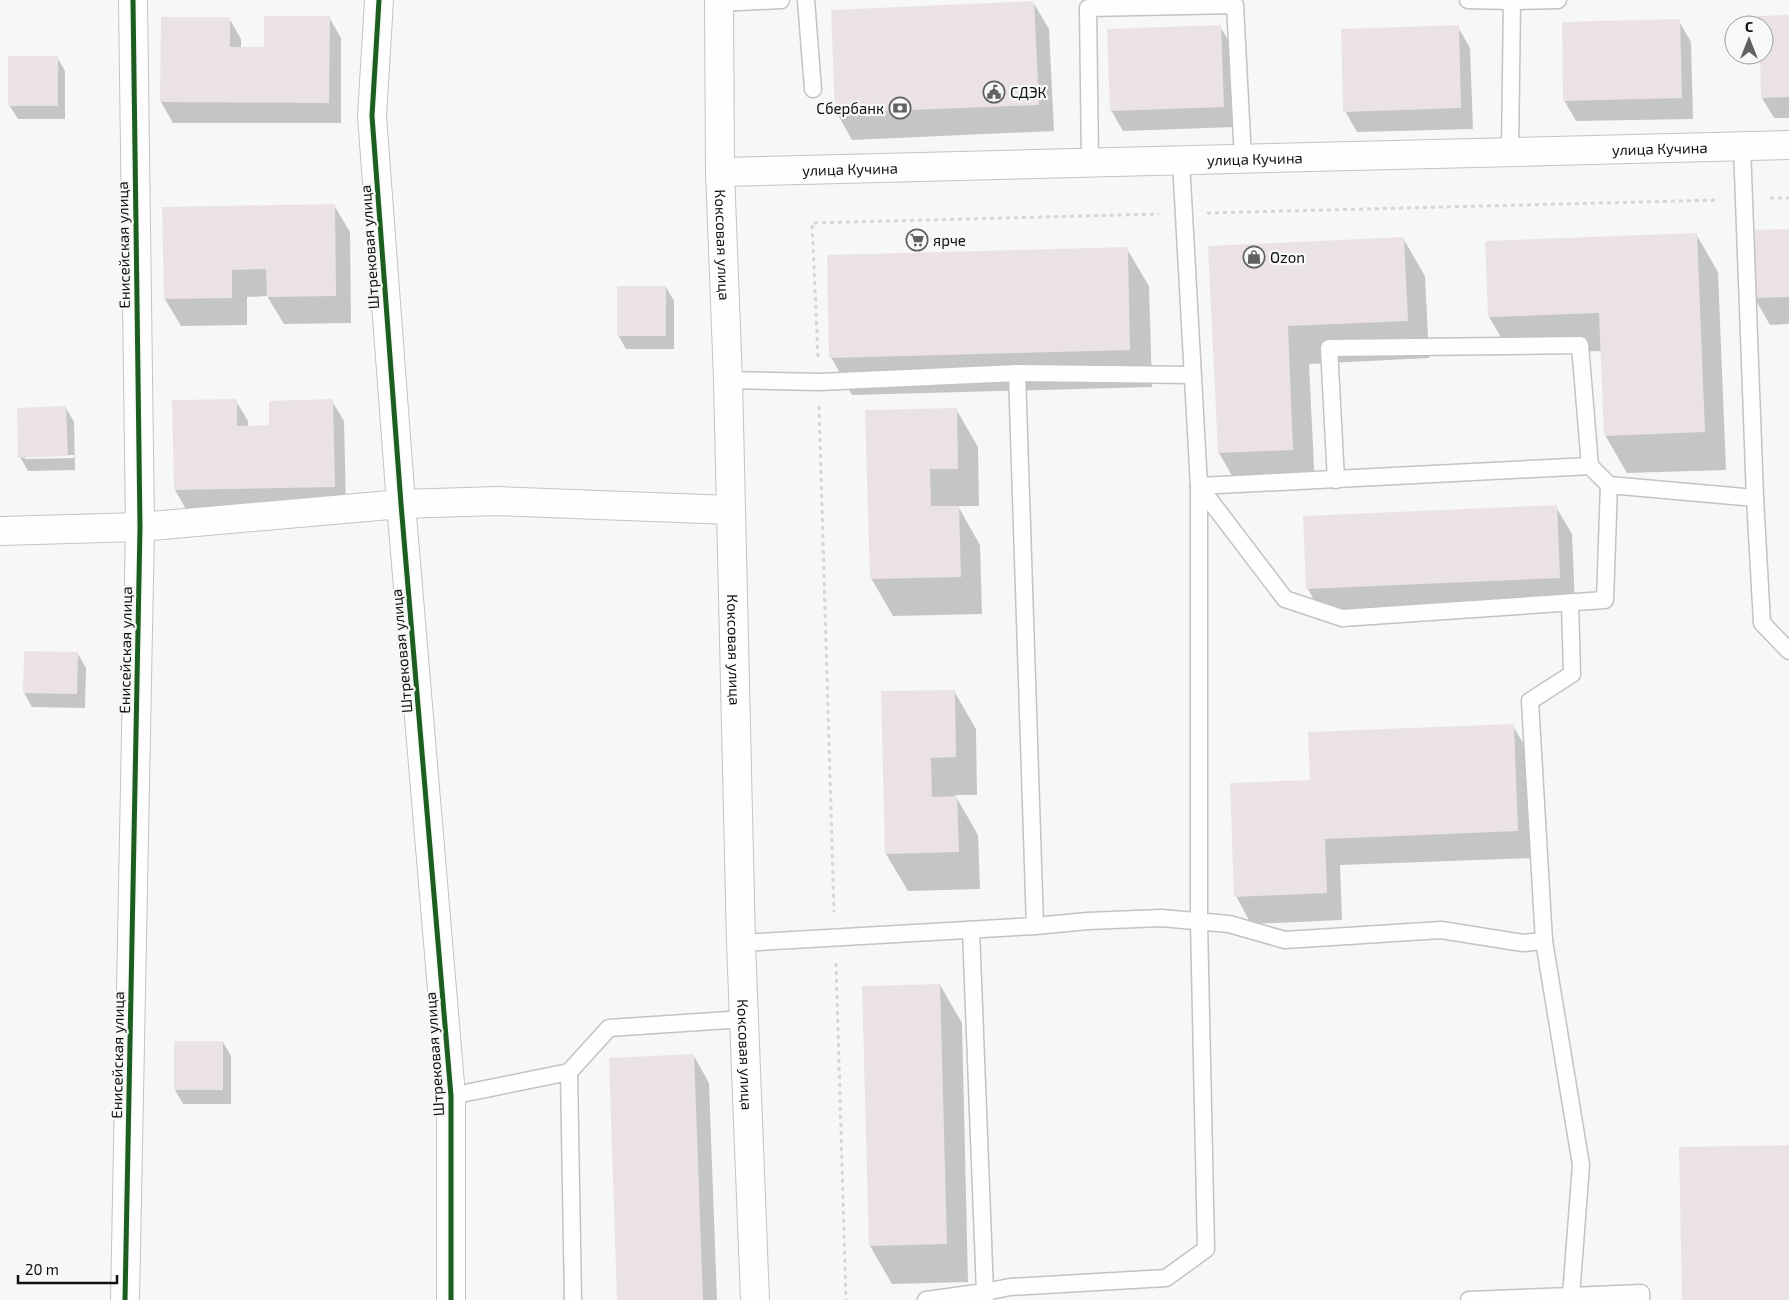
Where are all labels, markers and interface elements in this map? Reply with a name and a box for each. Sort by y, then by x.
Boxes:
north arrow [1724,15,1774,65]
text: С [1745,18,1753,35]
public building icon: СДЭК [982,80,1006,104]
place label: СДЭК [1010,83,1047,101]
bank icon: Сбербанк [888,96,912,120]
place label: Сбербанк [816,99,884,117]
street label: улица Кучина [1612,138,1708,159]
street label: улица Кучина [1207,148,1303,170]
street label: улица Кучина [802,159,898,180]
street label: Енисейская улица [113,181,134,309]
street label: Штрековая улица [356,184,383,310]
street label: Коксовая улица [712,189,734,301]
supermarket icon: ярче [905,228,929,252]
place label: ярче [933,231,966,249]
shop icon: Ozon [1242,245,1266,269]
place label: Ozon [1270,248,1305,266]
street label: Енисейская улица [115,586,136,714]
street label: Штрековая улица [387,588,416,714]
street label: Коксовая улица [724,594,745,706]
street label: Енисейская улица [107,991,128,1119]
street label: Штрековая улица [421,991,448,1117]
street label: Коксовая улица [734,999,757,1111]
scale bar [18,1252,116,1284]
text: 20 m [25,1260,59,1278]

